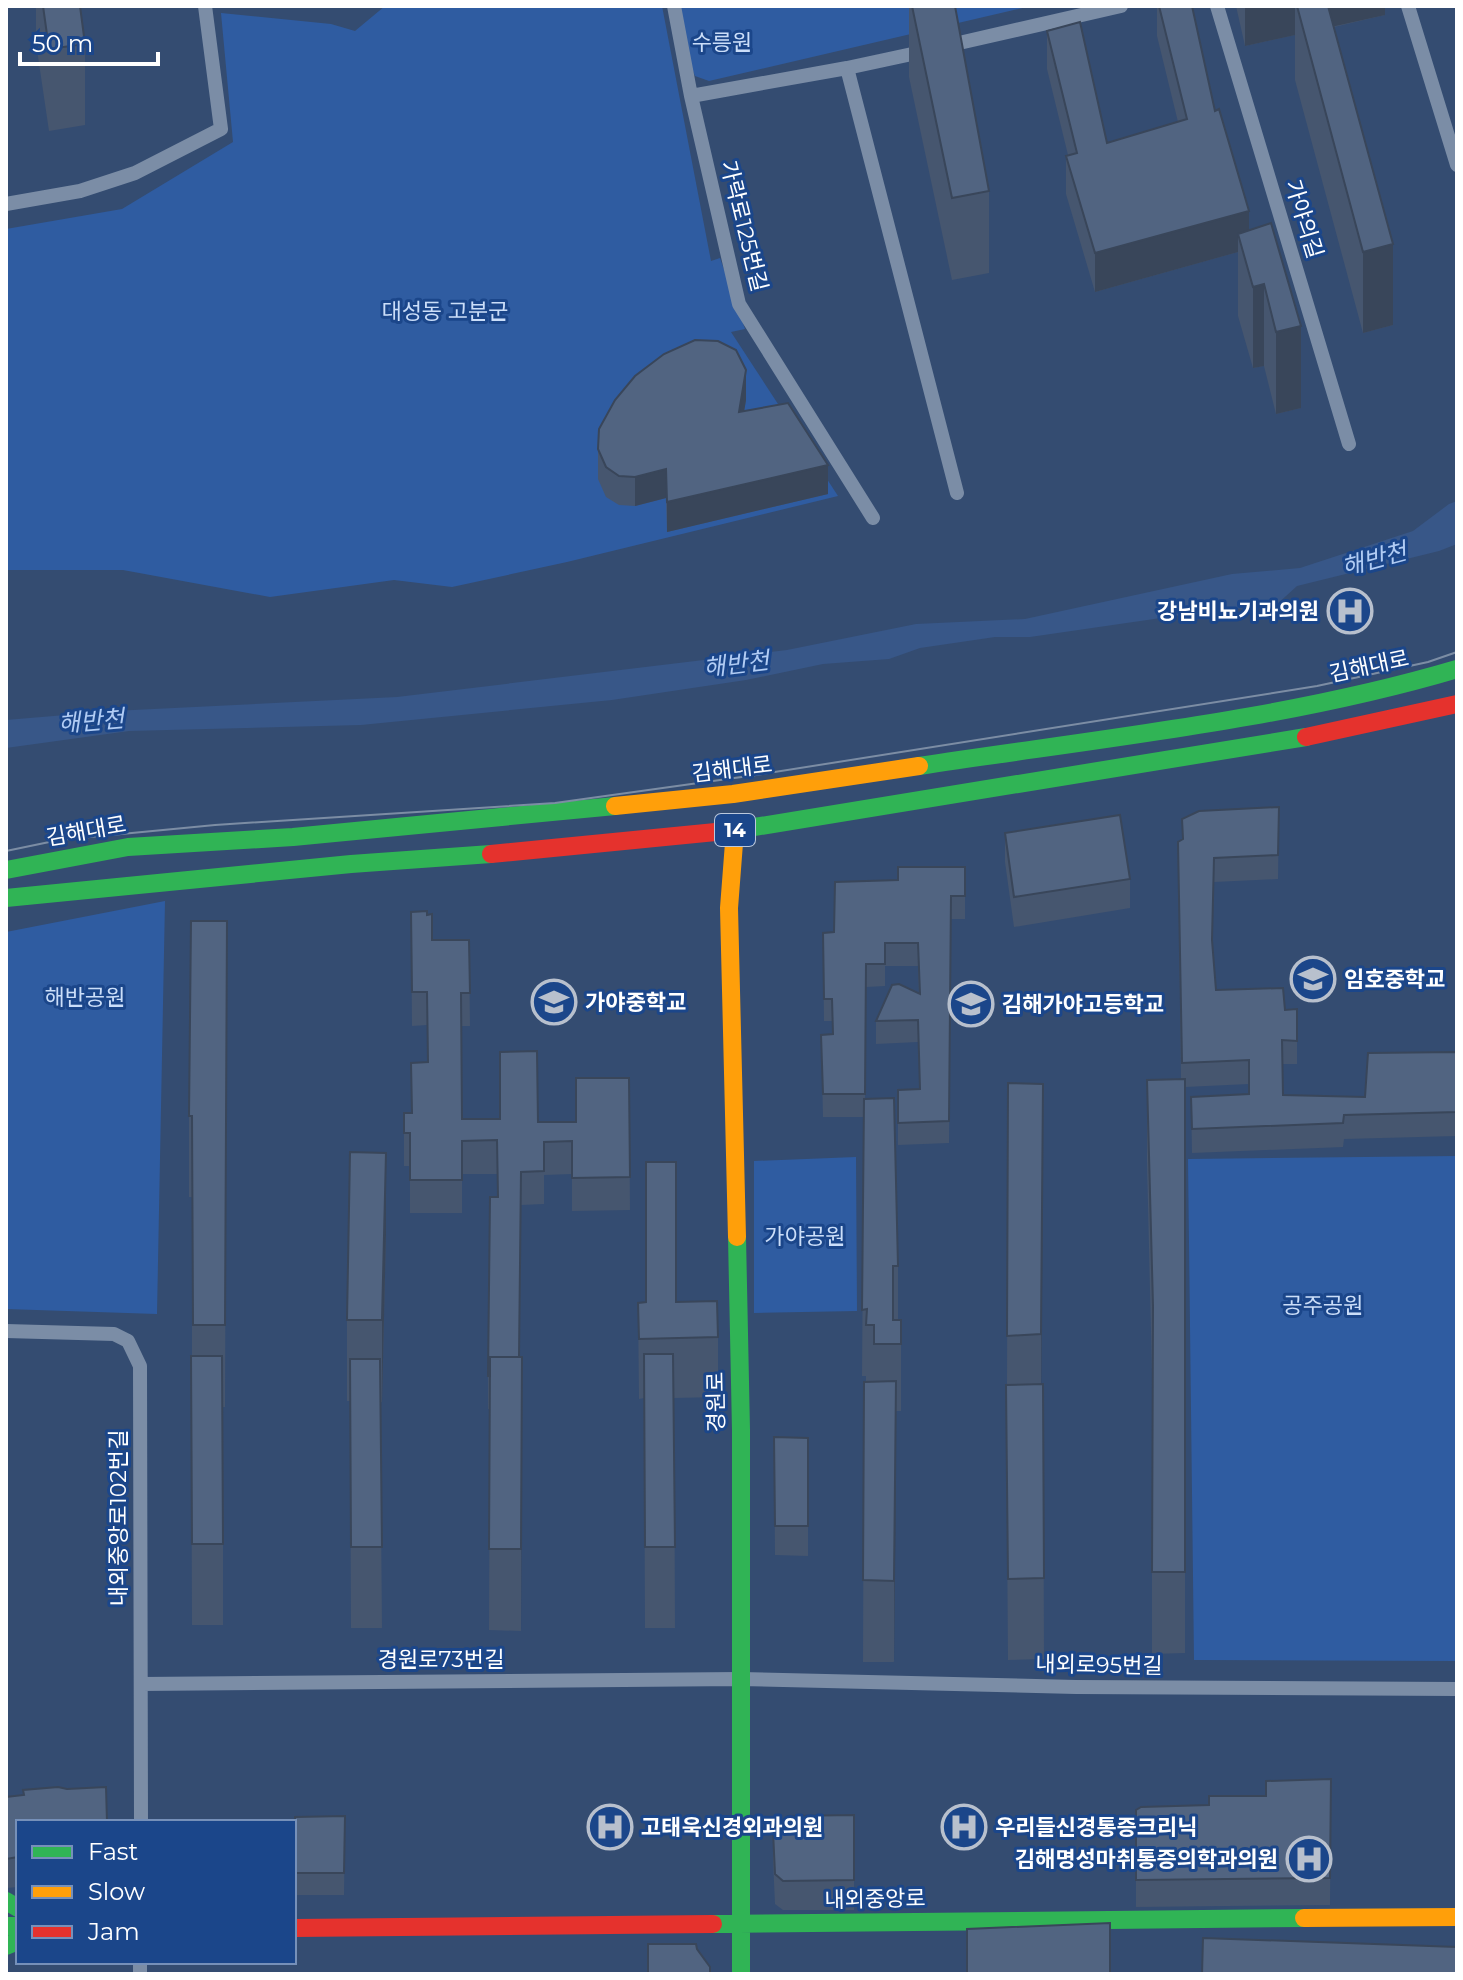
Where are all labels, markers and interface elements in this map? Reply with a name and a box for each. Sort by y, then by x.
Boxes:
scale bar [20,16,158,66]
text: 50 m [32,29,93,58]
park label: 수릉원 [692,29,752,56]
street label: 가락로125번길 [715,158,773,294]
street label: 가야의길 [1279,176,1329,262]
park label: 대성동 고분군 [381,298,509,325]
water label: 해반천 [1338,536,1413,582]
hospital icon: 강남비뇨기과의원 [1326,587,1374,635]
place label: 강남비뇨기과의원 [1157,598,1319,625]
street label: 김해대로 [1327,644,1411,688]
water label: 해반천 [701,645,774,682]
water label: 해반천 [57,703,128,738]
street label: 김해대로 [690,751,774,787]
street label: 김해대로 [44,811,128,851]
road number: 14 [715,814,755,846]
school or university icon: 임호중학교 [1289,955,1337,1003]
place label: 임호중학교 [1344,966,1445,993]
school or university icon: 가야중학교 [530,978,578,1026]
school or university icon: 김해가야고등학교 [947,980,995,1028]
park label: 해반공원 [45,984,125,1011]
place label: 가야중학교 [585,989,686,1016]
place label: 김해가야고등학교 [1002,991,1164,1018]
park label: 가야공원 [765,1223,845,1250]
park label: 공주공원 [1283,1292,1363,1319]
street label: 경원로 [702,1371,730,1433]
street label: 내외중앙로102번길 [105,1430,132,1606]
street label: 경원로73번길 [378,1646,504,1673]
street label: 내외로95번길 [1035,1650,1163,1680]
hospital icon: 고태욱신경외과의원 [586,1803,634,1851]
hospital icon: 우리들신경통증크리닉 [940,1803,988,1851]
place label: 고태욱신경외과의원 [641,1814,823,1841]
place label: 우리들신경통증크리닉 [995,1814,1197,1841]
legend [16,1820,296,1964]
hospital icon: 김해명성마취통증의학과의원 [1285,1835,1333,1883]
text: Fast [88,1837,139,1866]
place label: 김해명성마취통증의학과의원 [1015,1846,1278,1873]
text: Slow [88,1877,145,1906]
street label: 내외중앙로 [824,1885,926,1913]
text: Jam [87,1917,140,1946]

